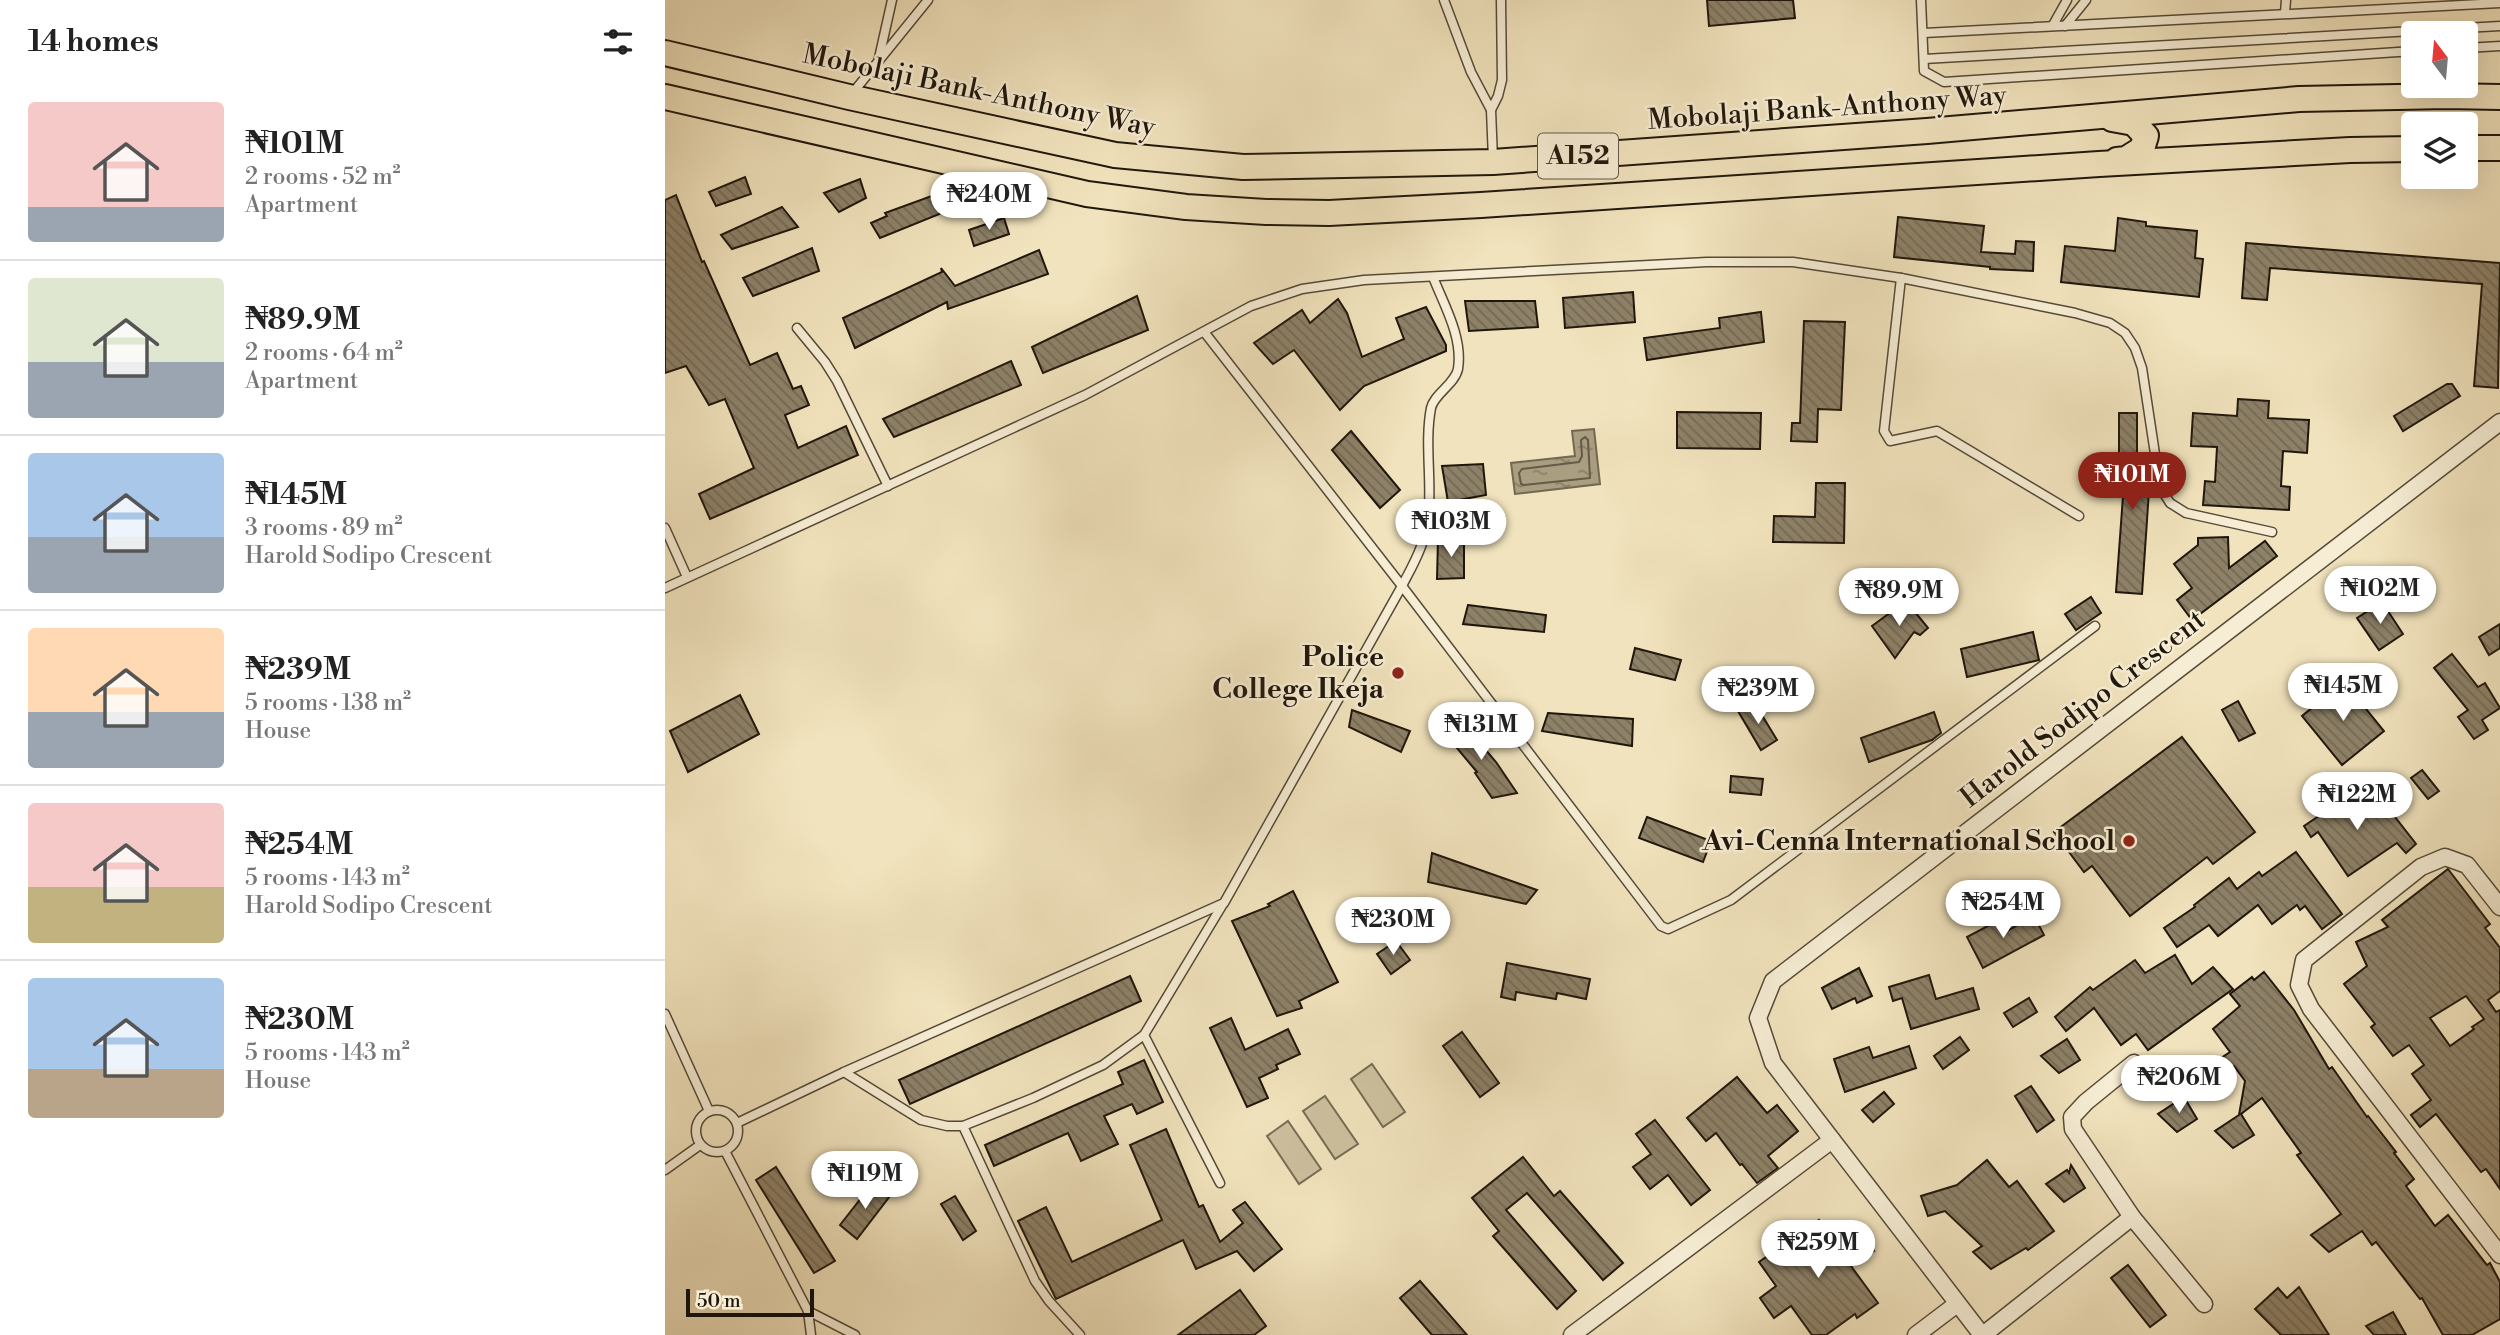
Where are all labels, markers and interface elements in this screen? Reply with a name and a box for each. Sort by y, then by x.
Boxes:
north arrow [2401,21,2478,98]
map controls [2401,21,2478,189]
text: 14 homes [28,23,159,61]
icon: filters [599,23,637,61]
street label: Mobolaji Bank-Anthony Way [799,36,1159,146]
street label: Mobolaji Bank-Anthony Way [1646,78,2008,138]
button: layers [2401,112,2478,189]
text: ₦101M [245,125,344,163]
icon: home [84,130,168,214]
road number: A152 [1538,134,1618,178]
text: 2 rooms · 52 m² [245,163,401,191]
pin: ₦240M [940,173,1038,232]
text: ₦240M [946,181,1032,209]
text: Apartment [245,191,358,219]
text: ₦89.9M [245,301,360,339]
icon: home [84,306,168,390]
text: 2 rooms · 64 m² [245,339,403,367]
text: Apartment [245,367,358,395]
pin: ₦101M [2083,452,2181,512]
text: ₦101M [2094,461,2170,489]
text: ₦145M [245,476,347,514]
icon: home [84,481,168,565]
pin: ₦103M [1402,500,1500,559]
text: ₦103M [1411,508,1491,536]
text: 3 rooms · 89 m² [245,514,402,542]
text: Harold Sodipo Crescent [245,542,492,570]
pin: ₦102M [2331,566,2429,626]
pin: ₦89.9M [1842,568,1956,628]
text: ₦102M [2340,575,2420,603]
text: ₦89.9M [1855,577,1943,605]
street label: Harold Sodipo Crescent [1954,602,2212,815]
place label: Police College Ikeja [1212,640,1385,707]
text: ₦239M [245,651,351,689]
icon: home [84,656,168,740]
pin: ₦145M [2294,664,2392,723]
marker: Police College Ikeja [1390,665,1406,681]
pin: ₦239M [1709,666,1807,726]
text: ₦145M [2304,672,2382,700]
text: ₦239M [1717,675,1799,703]
text: 5 rooms · 138 m² [245,689,411,717]
pin: ₦131M [1432,702,1530,762]
text: ₦131M [1444,711,1518,739]
text: House [245,717,311,745]
pin: ₦122M [2308,772,2406,832]
text: ₦122M [2318,781,2396,809]
place label: Avi-Cenna International School [1701,824,2115,859]
text: ₦254M [245,826,353,864]
icon: home [84,831,168,915]
marker: Avi-Cenna International School [2121,833,2137,849]
text: 5 rooms · 143 m² [245,864,410,892]
pin: ₦254M [1954,880,2052,940]
text: ₦254M [1962,889,2044,917]
text: Harold Sodipo Crescent [245,892,492,920]
pin: ₦230M [1344,898,1442,957]
text: ₦230M [1351,906,1435,934]
text: ₦230M [245,1001,354,1039]
icon: home [84,1006,168,1090]
text: 5 rooms · 143 m² [245,1039,410,1067]
pin: ₦206M [2130,1056,2228,1115]
text: ₦206M [2137,1064,2221,1092]
text: House [245,1067,311,1095]
pin: ₦119M [816,1152,914,1211]
text: ₦119M [827,1160,903,1188]
pin: ₦259M [1769,1220,1867,1280]
text: ₦259M [1777,1229,1859,1257]
scale bar [686,1286,814,1318]
text: 50 m [697,1289,741,1313]

